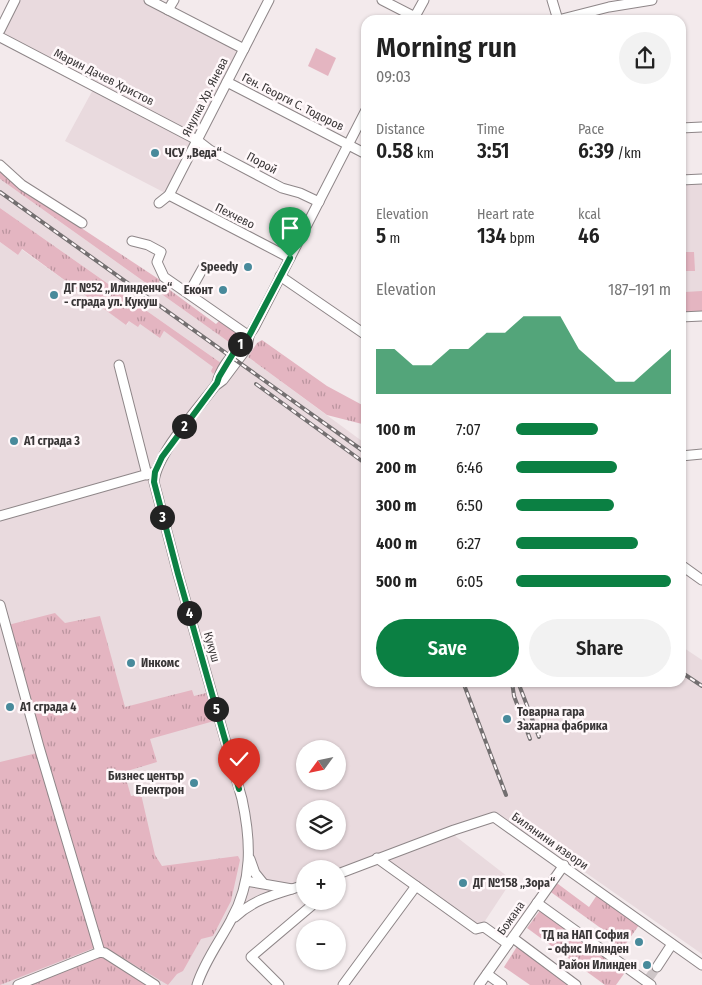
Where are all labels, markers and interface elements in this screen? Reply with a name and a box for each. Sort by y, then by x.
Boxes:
text: Morning run [376,31,517,64]
button: share [619,32,671,84]
street label: Марин Дачев Христов [52,46,156,108]
street label: Янулка Хр. Янева [179,55,231,139]
text: 09:03 [376,67,411,86]
street label: Ген. Георги С. Тодоров [240,70,346,134]
text: Distance [376,121,425,138]
text: Time [477,121,505,138]
text: Pace [578,121,604,138]
text: 0.58 [376,138,413,164]
text: 3:51 [477,138,510,164]
text: 6:39 [578,138,614,164]
text: km [413,145,434,162]
text: /km [614,145,641,162]
place label: ЧСУ „Веда“ [165,146,222,160]
marker: ЧСУ „Веда“ [149,147,161,159]
street label: Порой [244,149,280,177]
street label: Пехчево [213,200,257,232]
text: Elevation [376,206,429,223]
text: Heart rate [477,206,534,223]
text: kcal [578,206,601,223]
pin [269,207,311,258]
icon: arrive [276,214,304,242]
text: 5 [376,223,386,249]
text: 134 [477,223,506,249]
text: 46 [578,223,599,249]
text: m [386,230,400,247]
text: bpm [506,230,535,247]
place label: Speedy [201,260,238,274]
marker: Speedy [242,261,254,273]
text: Elevation [376,280,436,299]
text: 187–191 m [608,280,671,299]
place label: ДГ №52 „Илинденче“ - сграда ул. Кукуш [63,281,172,309]
place label: Еконт [184,283,214,297]
marker: Еконт [217,284,229,296]
marker: ДГ №52 „Илинденче“ - сграда ул. Кукуш [48,289,60,301]
pin: 1 [228,332,252,356]
text: 1 [238,336,243,353]
pin: 2 [172,414,196,438]
text: 2 [181,418,188,435]
text: 100 m [376,420,416,439]
text: 7:07 [456,420,480,439]
place label: А1 сграда 3 [23,434,80,448]
marker: А1 сграда 3 [8,435,20,447]
text: 200 m [376,458,416,477]
text: 6:46 [456,458,483,477]
text: 300 m [376,496,417,515]
text: 6:50 [456,496,483,515]
pin: 3 [150,504,174,530]
text: 3 [159,509,166,526]
text: 400 m [376,534,417,553]
text: 6:27 [456,534,481,553]
text: 500 m [376,572,417,591]
text: 6:05 [456,572,483,591]
pin: 4 [176,600,202,626]
text: 4 [186,605,193,622]
button: Save [376,619,519,677]
button: Share [529,619,671,677]
street label: Кукуш [201,630,223,664]
place label: Инкомс [141,656,180,670]
marker: Инкомс [125,657,137,669]
pin: 5 [204,696,228,722]
place label: А1 сграда 4 [19,700,77,714]
marker: А1 сграда 4 [4,701,16,713]
text: 5 [213,701,220,718]
place label: Товарна гара Захарна фабрика [516,705,608,733]
marker: Товарна гара Захарна фабрика [501,713,513,725]
pin [218,738,260,789]
north arrow [296,740,346,790]
map controls [296,740,346,970]
icon: check [225,745,253,773]
place label: Бизнес център Електрон [108,769,184,797]
marker: Бизнес център Електрон [188,777,200,789]
button: layers [296,800,346,850]
street label: Билянини извори [509,809,591,873]
button: + [296,860,346,910]
place label: ДГ №158 „Зора“ [472,876,555,890]
marker: ДГ №158 „Зора“ [457,877,469,889]
street label: Божана [494,898,528,938]
button: − [296,920,346,970]
place label: ТД на НАП София - офис Илинден [542,928,629,956]
marker: ТД на НАП София - офис Илинден [633,936,645,948]
place label: Район Илинден [559,958,637,972]
marker: Район Илинден [641,959,653,971]

